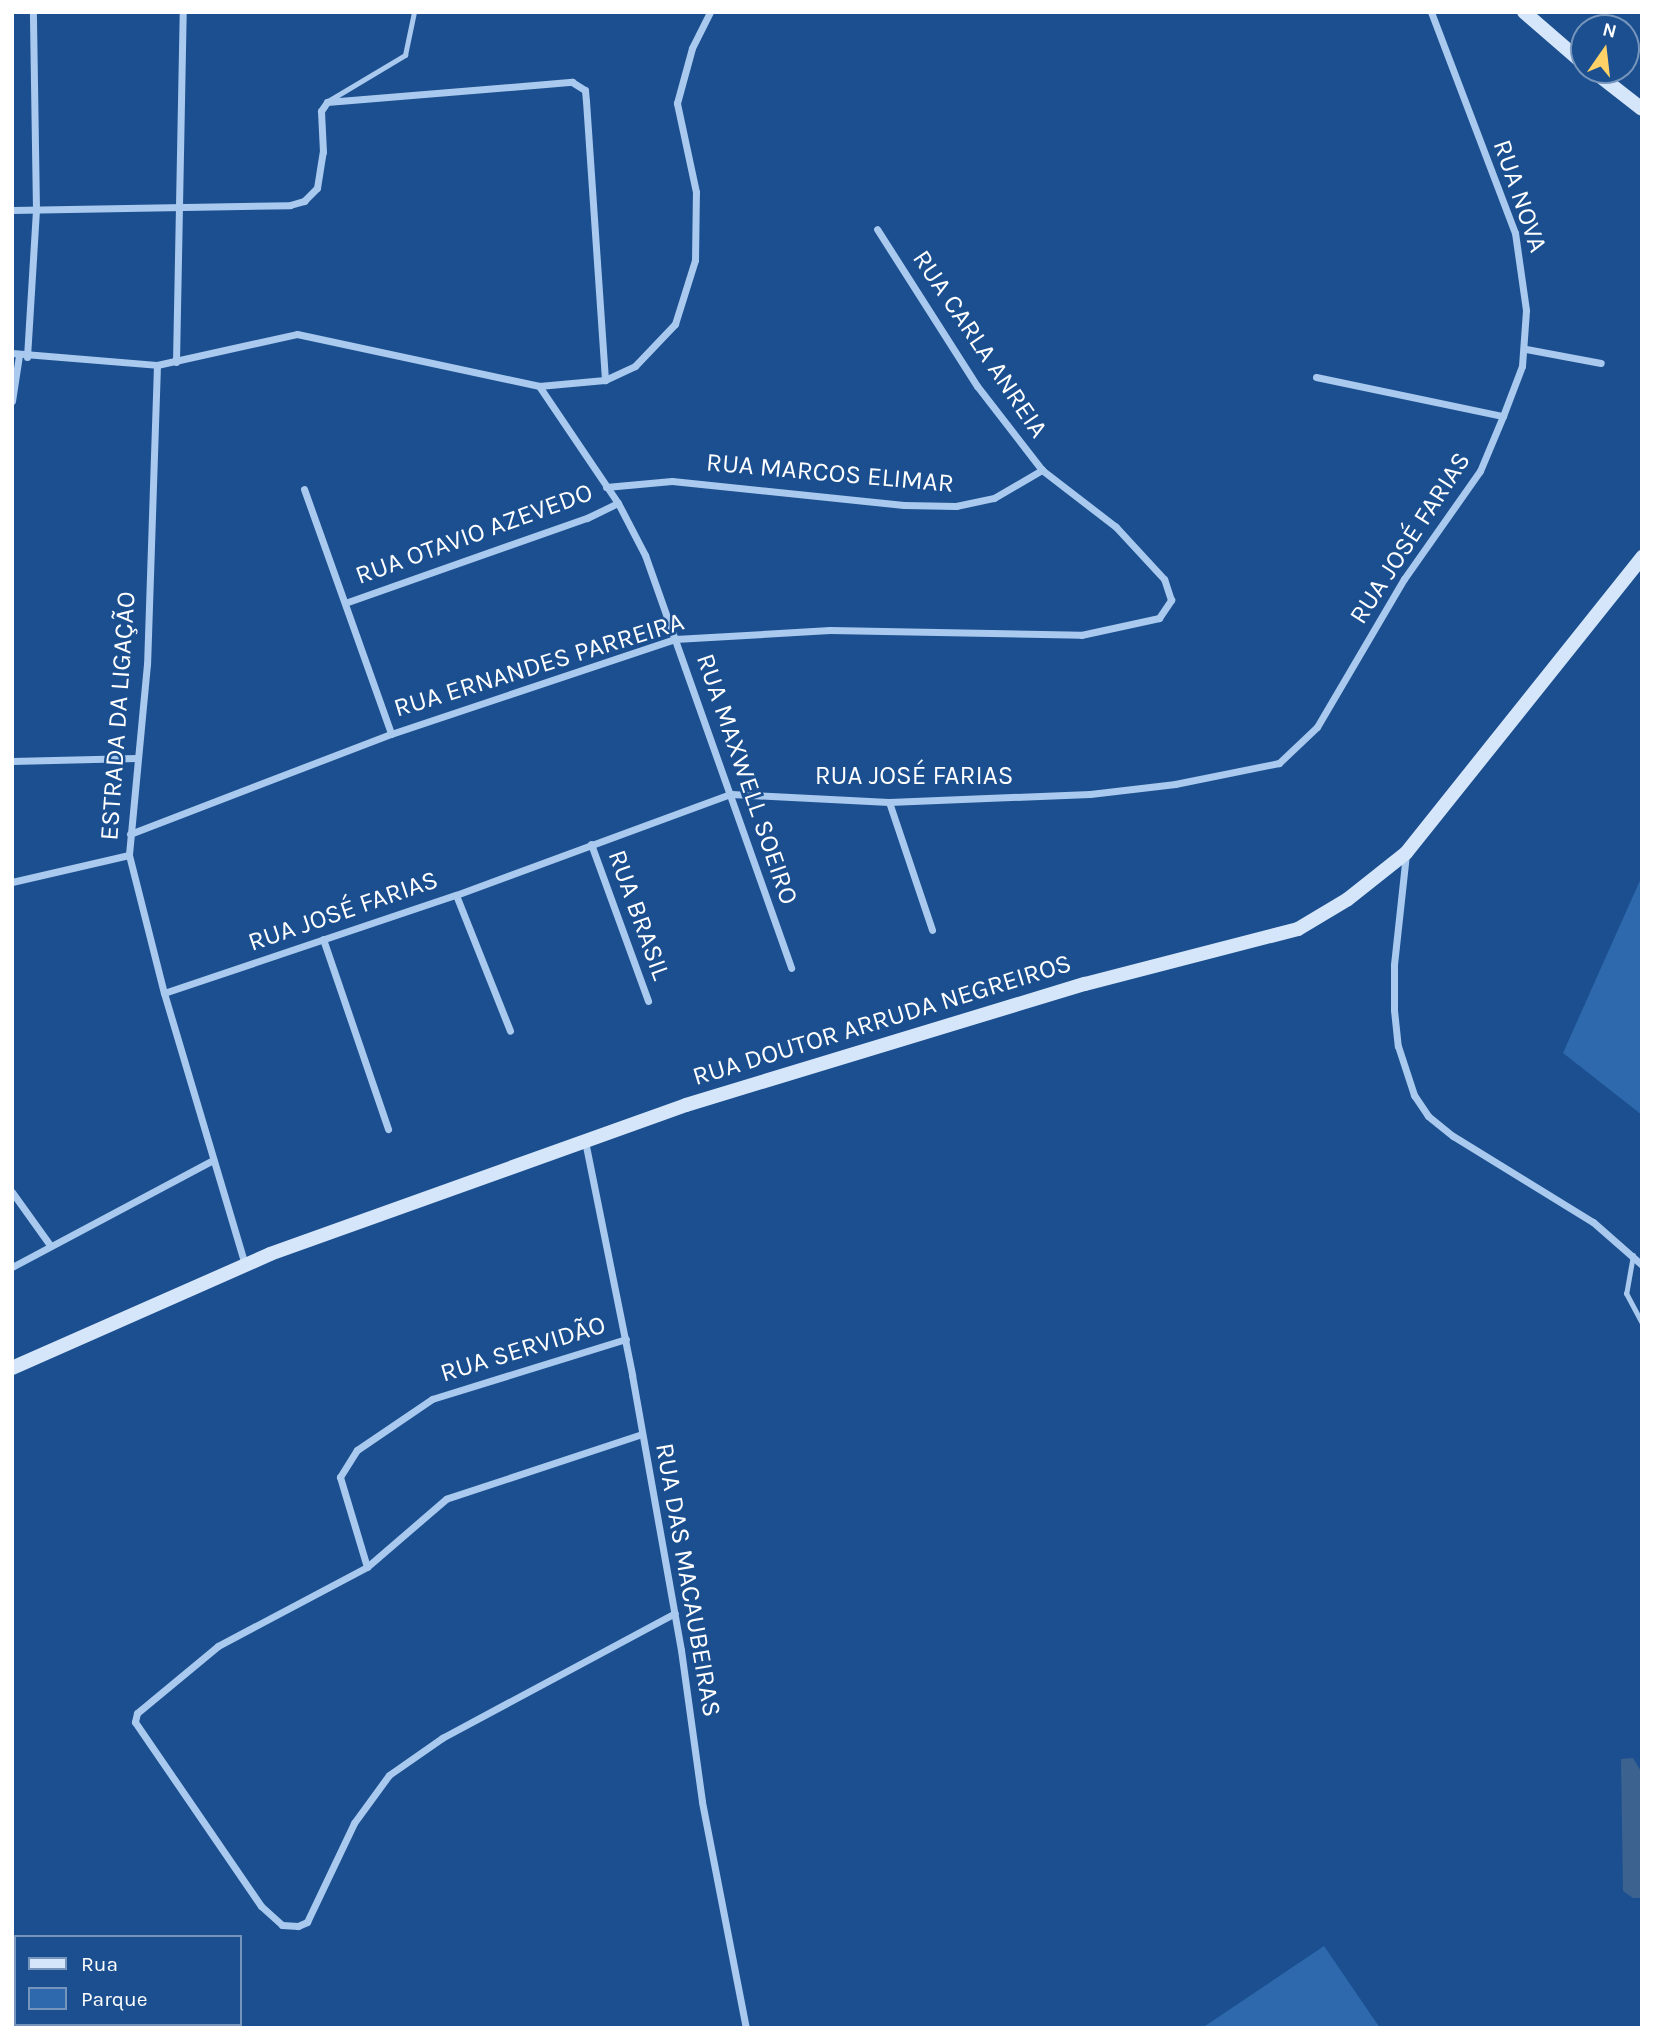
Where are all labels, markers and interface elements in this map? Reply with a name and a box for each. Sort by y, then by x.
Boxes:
north arrow [1570,14,1640,84]
text: N [1600,18,1619,43]
street label: RUA NOVA [1486,136,1554,256]
street label: RUA CARLA ANREIA [906,244,1054,444]
street label: RUA JOSÉ FARIAS [1343,446,1477,630]
street label: RUA MARCOS ELIMAR [705,447,955,499]
street label: RUA OTAVIO AZEVEDO [351,477,597,591]
street label: ESTRADA DA LIGAÇÃO [94,590,142,842]
street label: RUA ERNANDES PARREIRA [390,606,688,724]
street label: RUA MAXWELL SOEIRO [689,650,805,908]
street label: RUA JOSÉ FARIAS [815,760,1013,792]
street label: RUA BRASIL [601,846,677,984]
street label: RUA JOSÉ FARIAS [244,864,442,958]
street label: RUA DOUTOR ARRUDA NEGREIROS [689,947,1075,1093]
street label: RUA SERVIDÃO [437,1309,609,1389]
street label: RUA DAS MACAUBEIRAS [649,1441,727,1719]
legend [14,1935,242,2026]
text: Rua [81,1952,118,1976]
text: Parque [81,1987,148,2011]

